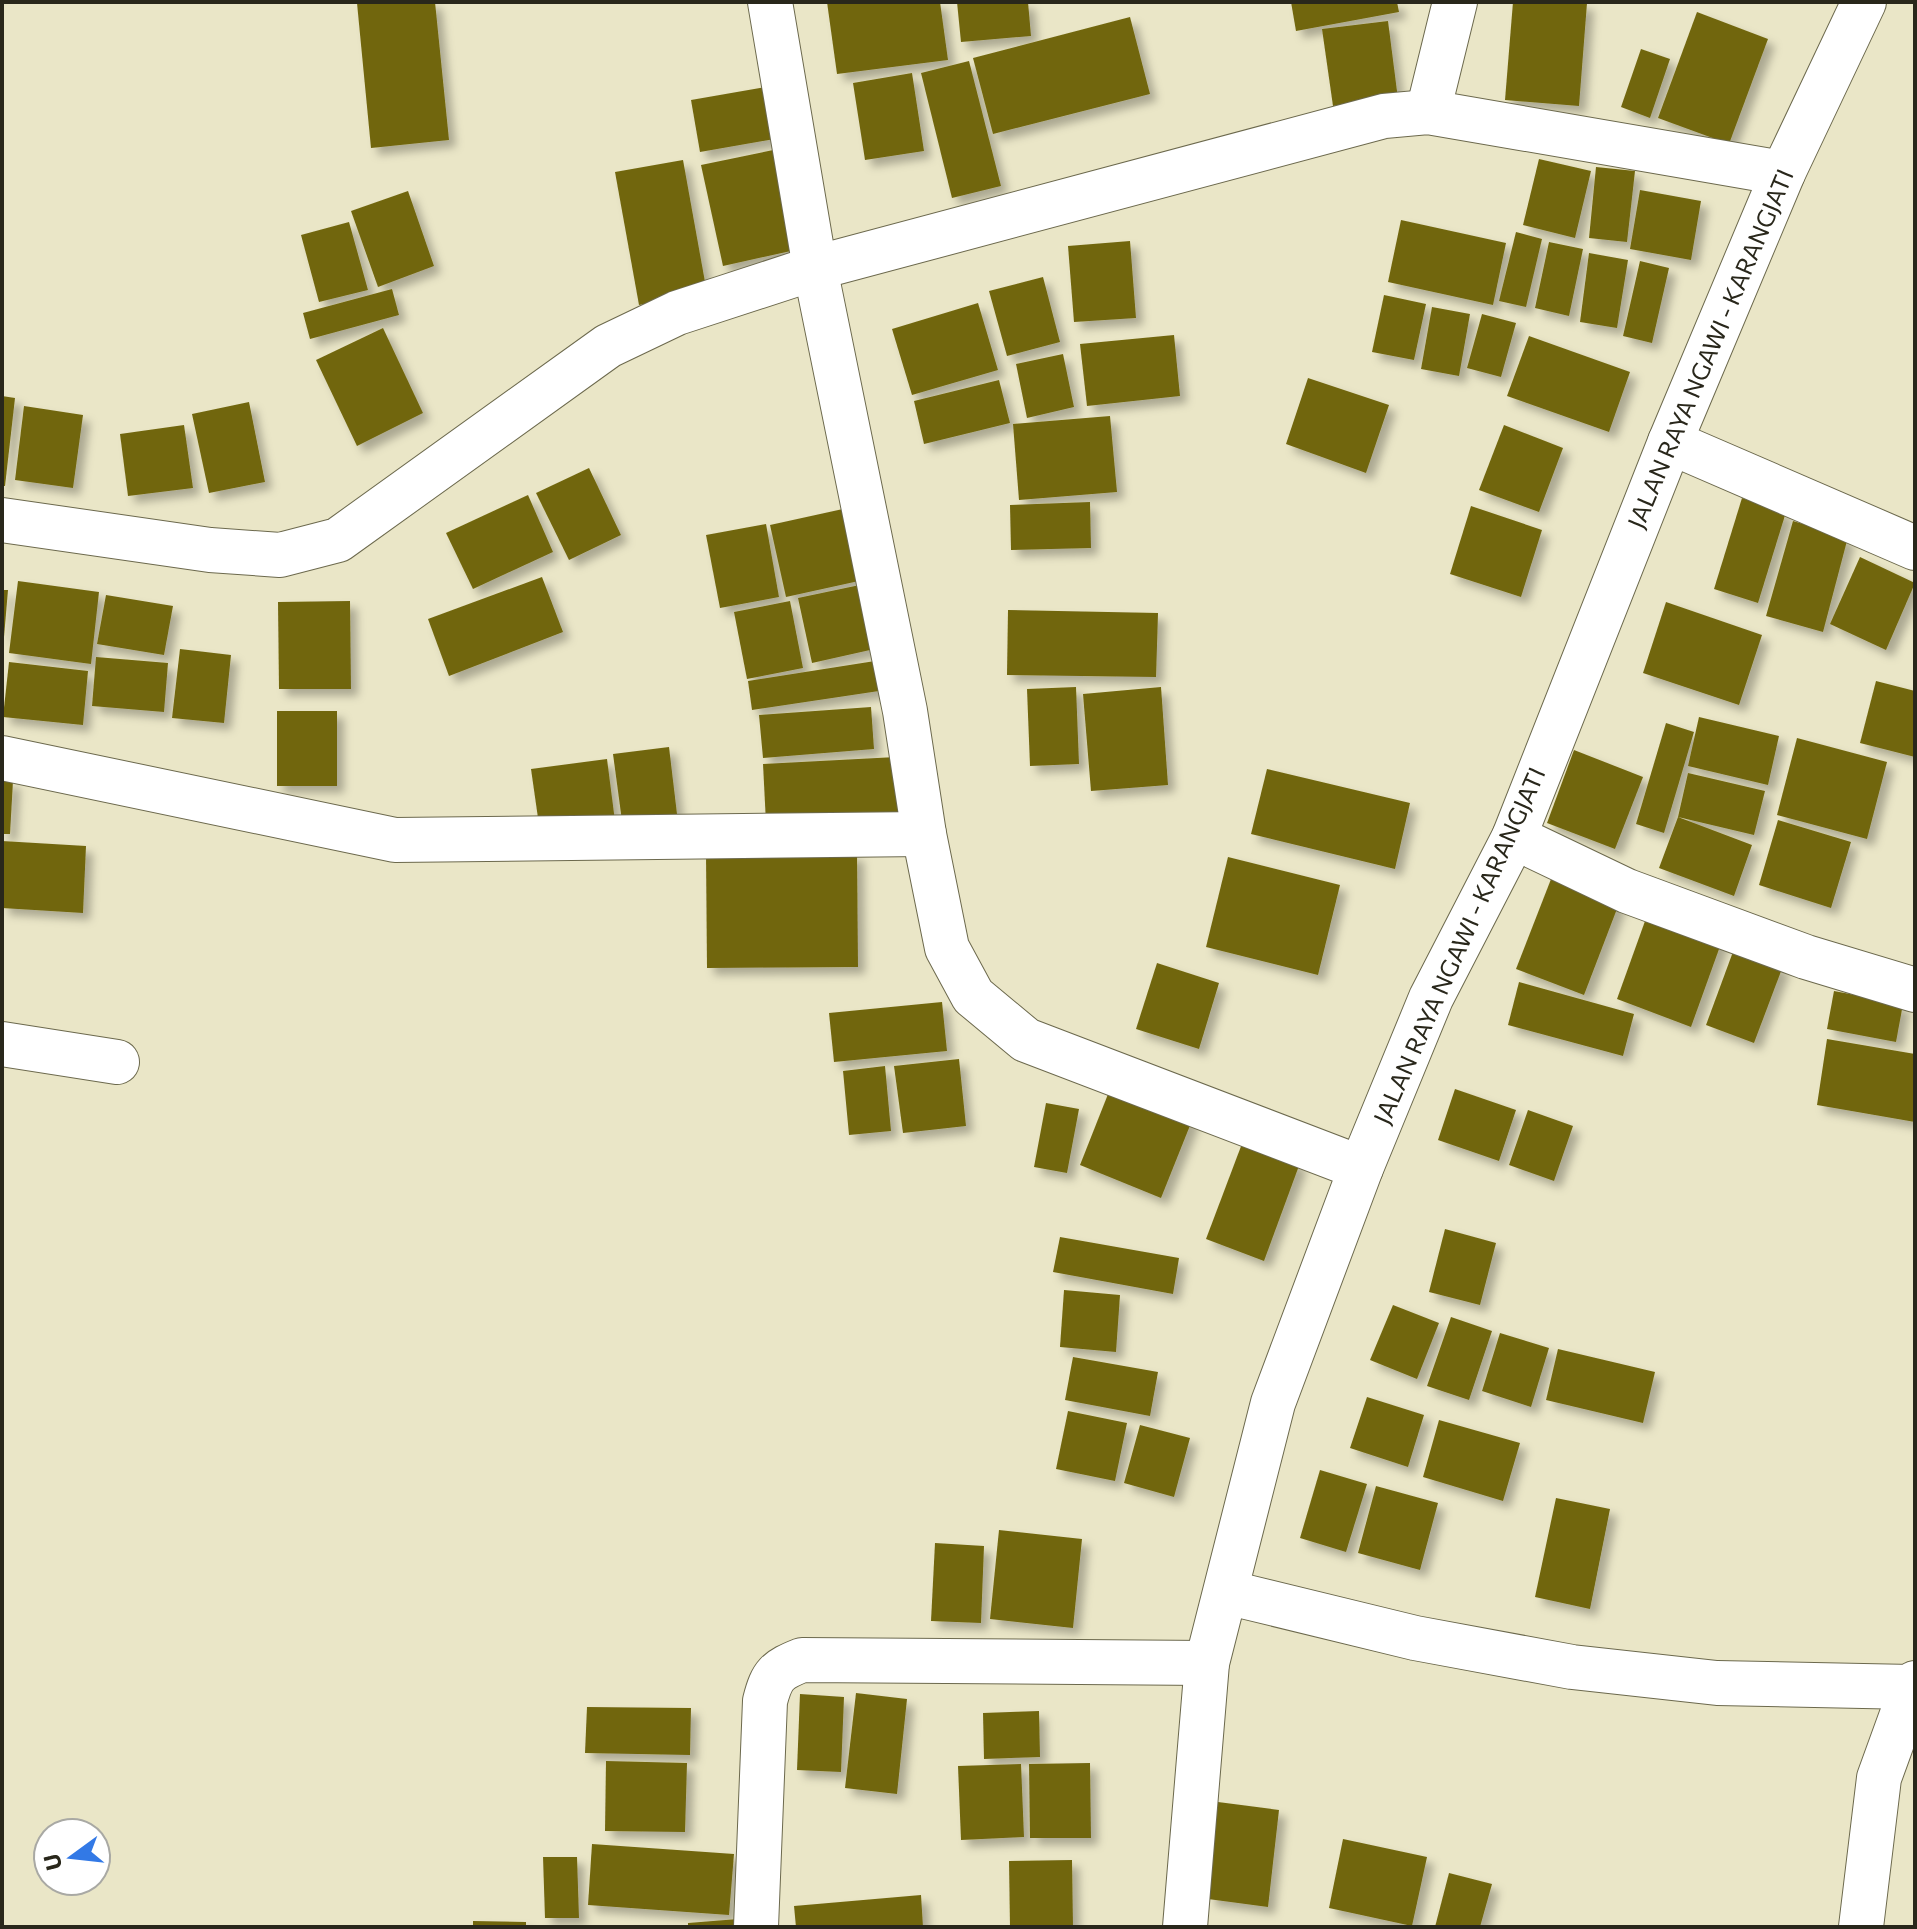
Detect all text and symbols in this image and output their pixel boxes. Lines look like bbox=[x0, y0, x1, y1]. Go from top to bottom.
street label: JALAN RAYA NGAWI - KARANGJATI bbox=[1621, 164, 1799, 532]
street label: JALAN RAYA NGAWI - KARANGJATI bbox=[1367, 763, 1551, 1128]
north arrow bbox=[32, 1817, 112, 1897]
text: U bbox=[37, 1851, 67, 1874]

